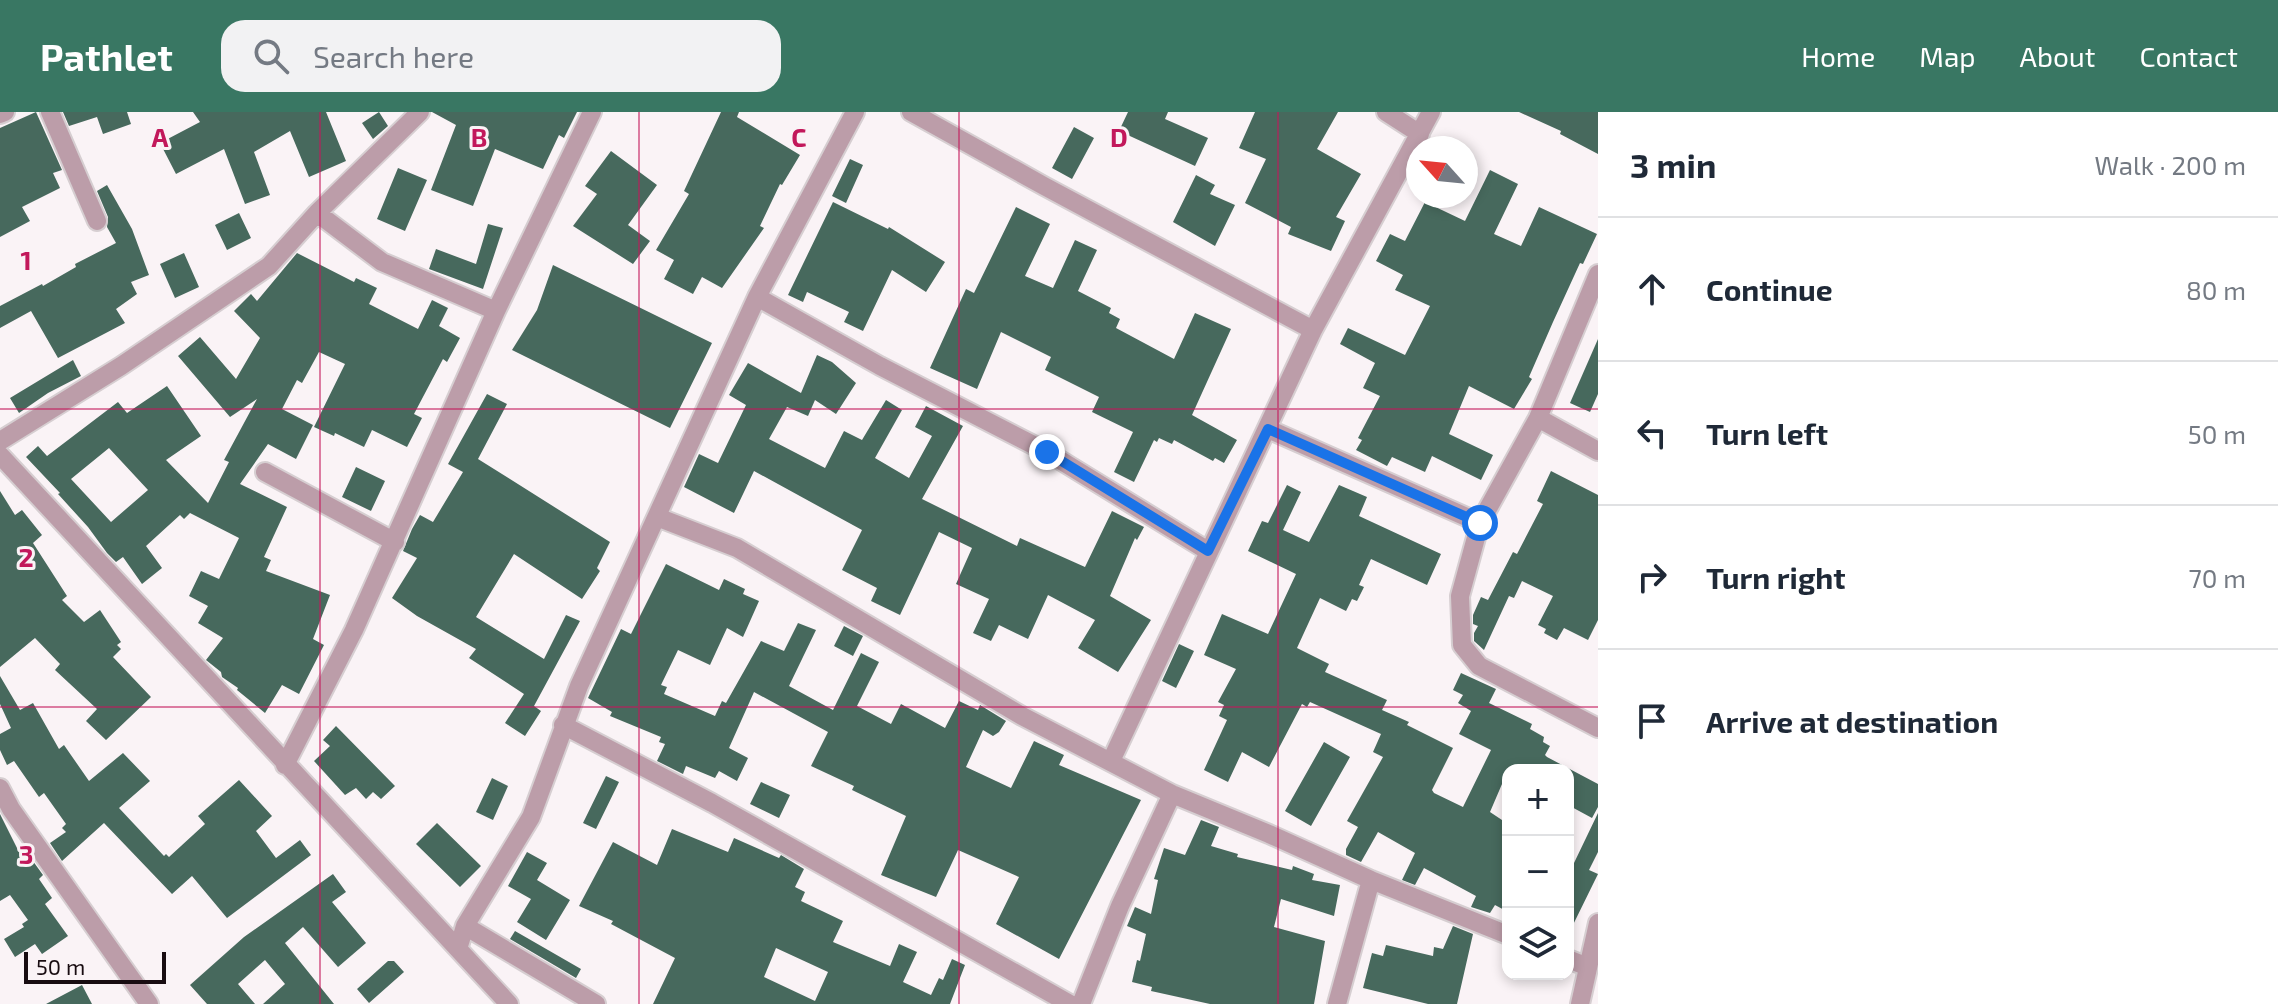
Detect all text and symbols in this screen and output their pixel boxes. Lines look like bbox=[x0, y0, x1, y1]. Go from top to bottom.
search box bbox=[221, 20, 781, 92]
text: Pathlet bbox=[40, 33, 173, 79]
icon: search bbox=[249, 34, 293, 78]
text: Search here bbox=[313, 38, 474, 74]
text: Home bbox=[1801, 39, 1875, 73]
text: Map bbox=[1919, 39, 1976, 73]
text: About bbox=[2020, 39, 2095, 73]
text: Contact bbox=[2139, 39, 2238, 73]
text: A bbox=[152, 121, 169, 152]
text: B bbox=[471, 121, 487, 152]
text: C bbox=[791, 121, 807, 152]
text: D bbox=[1110, 121, 1128, 152]
north arrow bbox=[1406, 136, 1478, 208]
text: 3 min bbox=[1630, 144, 1716, 185]
text: Walk · 200 m bbox=[2094, 149, 2246, 180]
text: 1 bbox=[20, 244, 32, 275]
icon: ahead bbox=[1630, 267, 1674, 311]
text: Continue bbox=[1706, 271, 1833, 307]
text: 80 m bbox=[2186, 274, 2246, 305]
icon: left bbox=[1630, 411, 1674, 455]
text: Turn left bbox=[1706, 415, 1828, 451]
text: 50 m bbox=[2188, 418, 2246, 449]
route end bbox=[1029, 434, 1065, 470]
route start bbox=[1462, 505, 1498, 541]
text: 2 bbox=[18, 541, 34, 572]
icon: right bbox=[1630, 555, 1674, 599]
text: Turn right bbox=[1706, 559, 1846, 595]
text: 70 m bbox=[2188, 562, 2246, 593]
icon: arrive bbox=[1630, 699, 1674, 743]
text: Arrive at destination bbox=[1706, 703, 1998, 739]
map controls bbox=[1502, 764, 1574, 980]
button: + bbox=[1502, 764, 1574, 836]
button: − bbox=[1502, 836, 1574, 908]
text: 3 bbox=[19, 838, 33, 869]
button: layers bbox=[1502, 908, 1574, 980]
scale bar bbox=[24, 948, 166, 984]
text: 50 m bbox=[36, 953, 85, 979]

